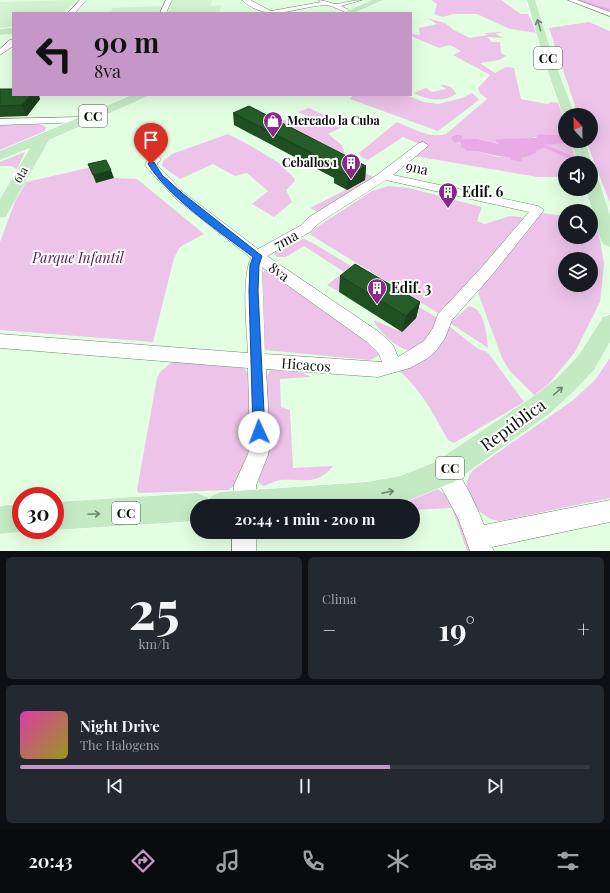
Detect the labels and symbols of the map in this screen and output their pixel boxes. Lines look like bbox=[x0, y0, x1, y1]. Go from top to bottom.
one-way arrow bbox=[535, 19, 542, 32]
road number: CC bbox=[534, 47, 562, 69]
road number: CC bbox=[79, 105, 107, 127]
north arrow bbox=[558, 108, 598, 148]
shop icon: Mercado la Cuba bbox=[262, 110, 284, 138]
place label: Mercado la Cuba bbox=[287, 112, 381, 128]
pin bbox=[134, 123, 168, 164]
building icon: Ceballos 1 bbox=[340, 152, 362, 180]
place label: Ceballos 1 bbox=[282, 154, 337, 170]
street label: 9na bbox=[404, 156, 430, 179]
street label: 6ta bbox=[9, 163, 31, 186]
building icon: Edif. 6 bbox=[437, 181, 459, 209]
place label: Edif. 6 bbox=[462, 182, 504, 201]
street label: 7ma bbox=[270, 225, 301, 254]
park label: Parque Infantil bbox=[31, 248, 125, 267]
street label: 8va bbox=[265, 258, 293, 285]
building icon: Edif. 3 bbox=[366, 277, 388, 305]
place label: Edif. 3 bbox=[391, 278, 431, 297]
street label: Hicacos bbox=[281, 353, 331, 376]
one-way arrow bbox=[553, 386, 563, 395]
street label: República bbox=[475, 393, 550, 455]
position arrow bbox=[238, 411, 280, 453]
road number: CC bbox=[436, 457, 464, 479]
speed limit sign: 30 bbox=[12, 487, 64, 539]
one-way arrow bbox=[381, 488, 394, 496]
road number: CC bbox=[112, 502, 140, 524]
one-way arrow bbox=[87, 511, 100, 518]

